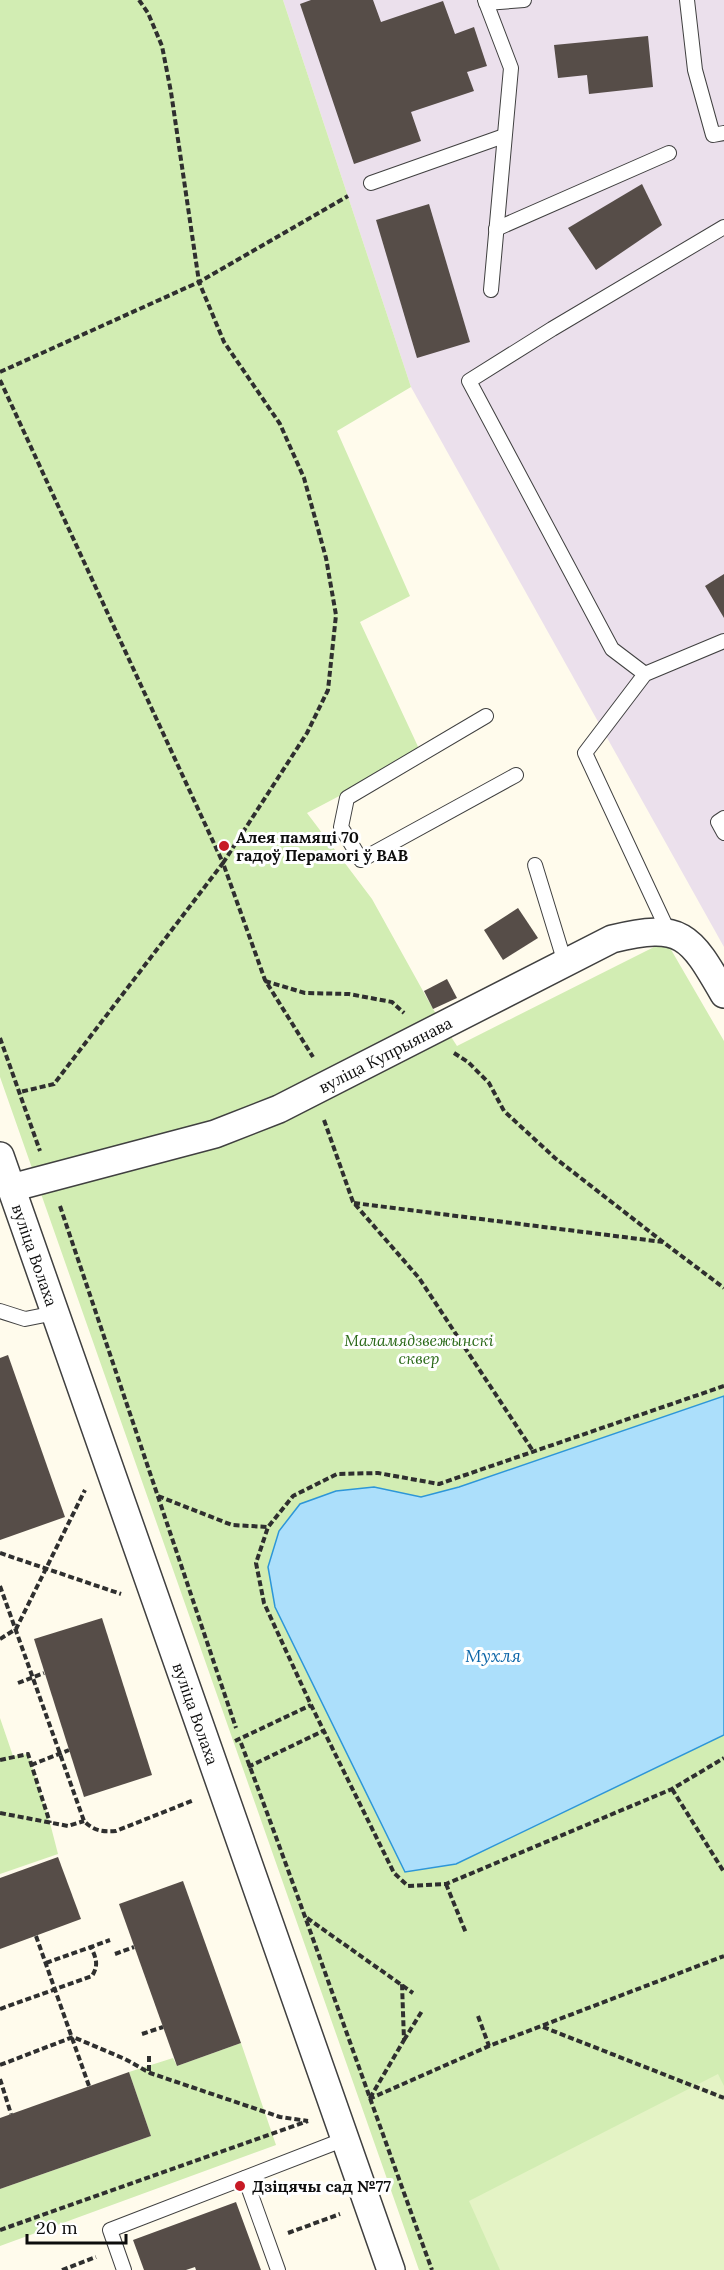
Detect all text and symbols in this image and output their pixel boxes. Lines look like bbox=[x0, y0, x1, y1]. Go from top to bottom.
place label: Алея памяці 70 гадоў Перамогі ў ВАВ bbox=[236, 827, 408, 865]
marker: Алея памяці 70 гадоў Перамогі ў ВАВ bbox=[217, 839, 231, 853]
street label: вуліца Купрыянава bbox=[315, 1012, 455, 1097]
street label: вуліца Волаха bbox=[8, 1201, 62, 1309]
park label: Маламядзвежынскі сквер bbox=[344, 1330, 494, 1368]
water label: Мухля bbox=[465, 1644, 521, 1667]
street label: вуліца Волаха bbox=[169, 1660, 223, 1767]
place label: Дзіцячы сад №77 bbox=[252, 2176, 392, 2196]
marker: Дзіцячы сад №77 bbox=[233, 2179, 247, 2193]
scale bar bbox=[27, 2207, 126, 2245]
text: 20 m bbox=[36, 2216, 78, 2239]

